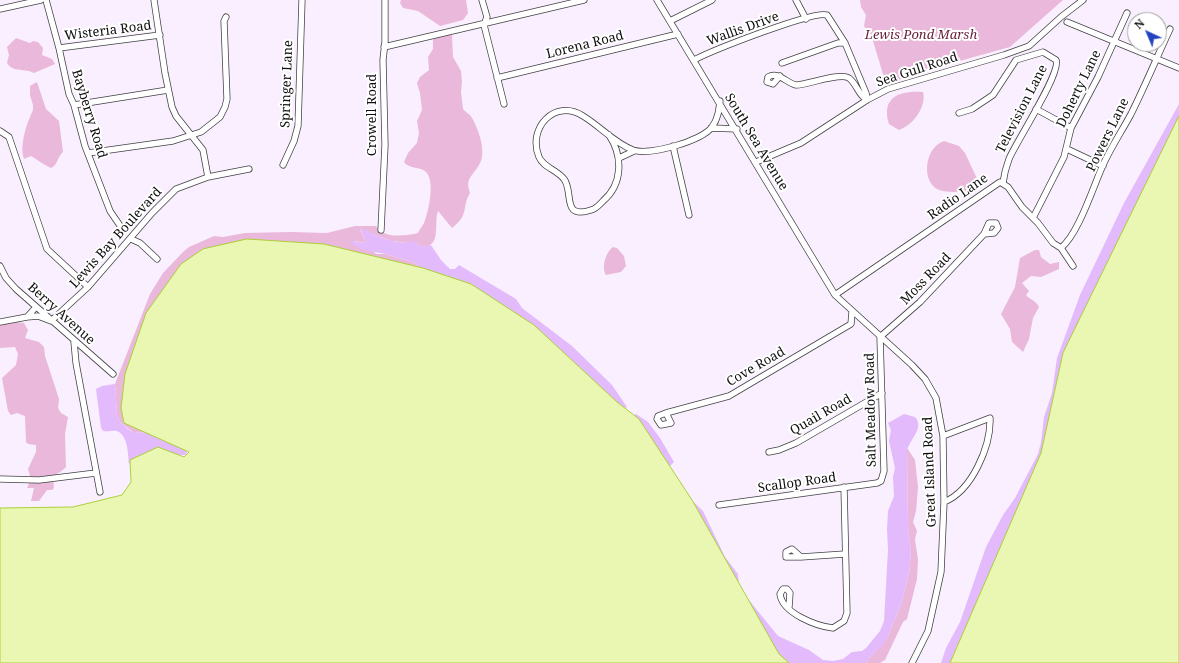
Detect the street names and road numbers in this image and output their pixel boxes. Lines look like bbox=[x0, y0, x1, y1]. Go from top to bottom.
street label: Wallis Drive bbox=[705, 9, 781, 49]
street label: Wisteria Road bbox=[64, 18, 152, 44]
street label: Lorena Road bbox=[545, 28, 625, 62]
street label: Springer Lane bbox=[278, 40, 296, 128]
street label: Doherty Lane bbox=[1054, 48, 1104, 130]
street label: Sea Gull Road bbox=[874, 49, 960, 91]
street label: Television Lane bbox=[993, 62, 1051, 156]
street label: Bayberry Road bbox=[68, 68, 110, 160]
street label: Crowell Road bbox=[364, 74, 380, 156]
street label: South Sea Avenue bbox=[721, 91, 791, 193]
street label: Powers Lane bbox=[1084, 96, 1132, 174]
street label: Radio Lane bbox=[925, 171, 991, 223]
street label: Lewis Bay Boulevard bbox=[67, 184, 165, 292]
street label: Moss Road bbox=[897, 250, 955, 308]
street label: Berry Avenue bbox=[24, 280, 98, 348]
street label: Cove Road bbox=[724, 344, 788, 390]
street label: Salt Meadow Road bbox=[862, 353, 880, 467]
street label: Quail Road bbox=[788, 391, 854, 439]
street label: Great Island Road bbox=[920, 416, 940, 528]
street label: Scallop Road bbox=[757, 470, 837, 496]

